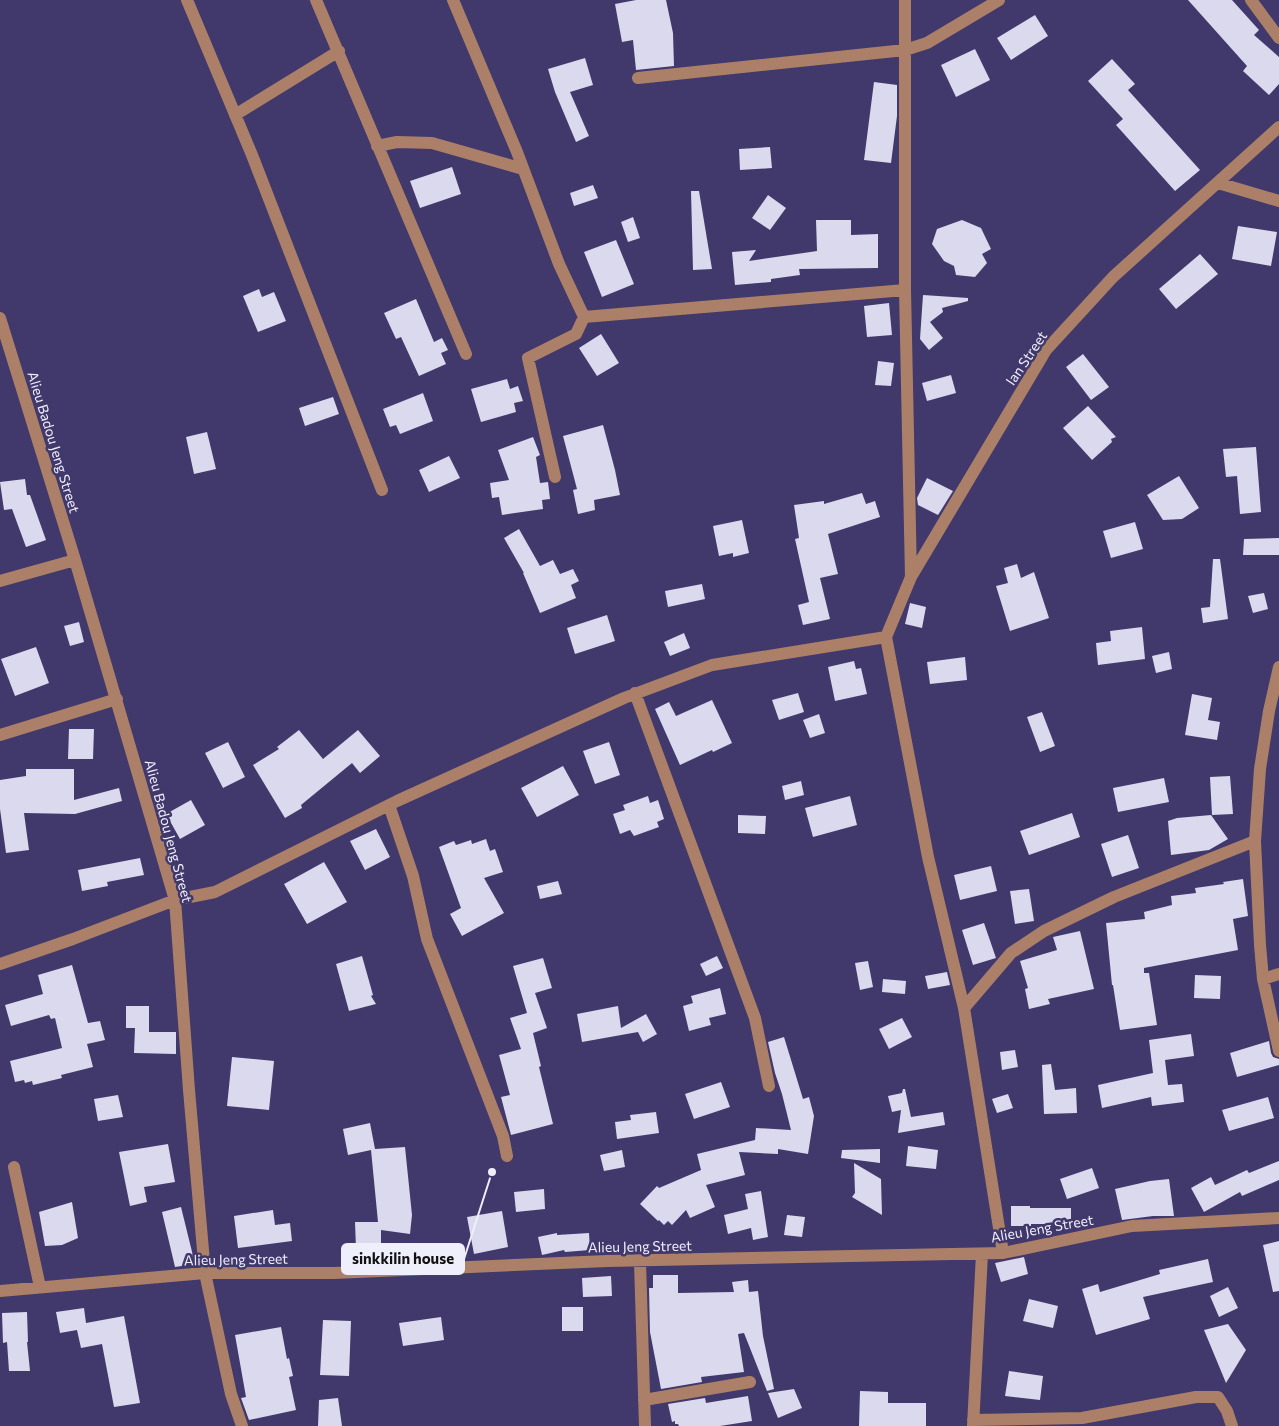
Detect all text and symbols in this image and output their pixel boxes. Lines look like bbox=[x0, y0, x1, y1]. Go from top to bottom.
street label: Ian Street bbox=[1002, 328, 1050, 388]
street label: Alieu Badou Jeng Street bbox=[24, 369, 84, 515]
street label: Alieu Badou Jeng Street bbox=[142, 758, 196, 905]
street label: Alieu Jeng Street bbox=[989, 1211, 1095, 1245]
street label: Alieu Jeng Street bbox=[588, 1237, 692, 1255]
callout: sinkkilin house bbox=[342, 1244, 464, 1274]
text: sinkkilin house bbox=[352, 1249, 454, 1267]
street label: Alieu Jeng Street bbox=[184, 1250, 288, 1268]

